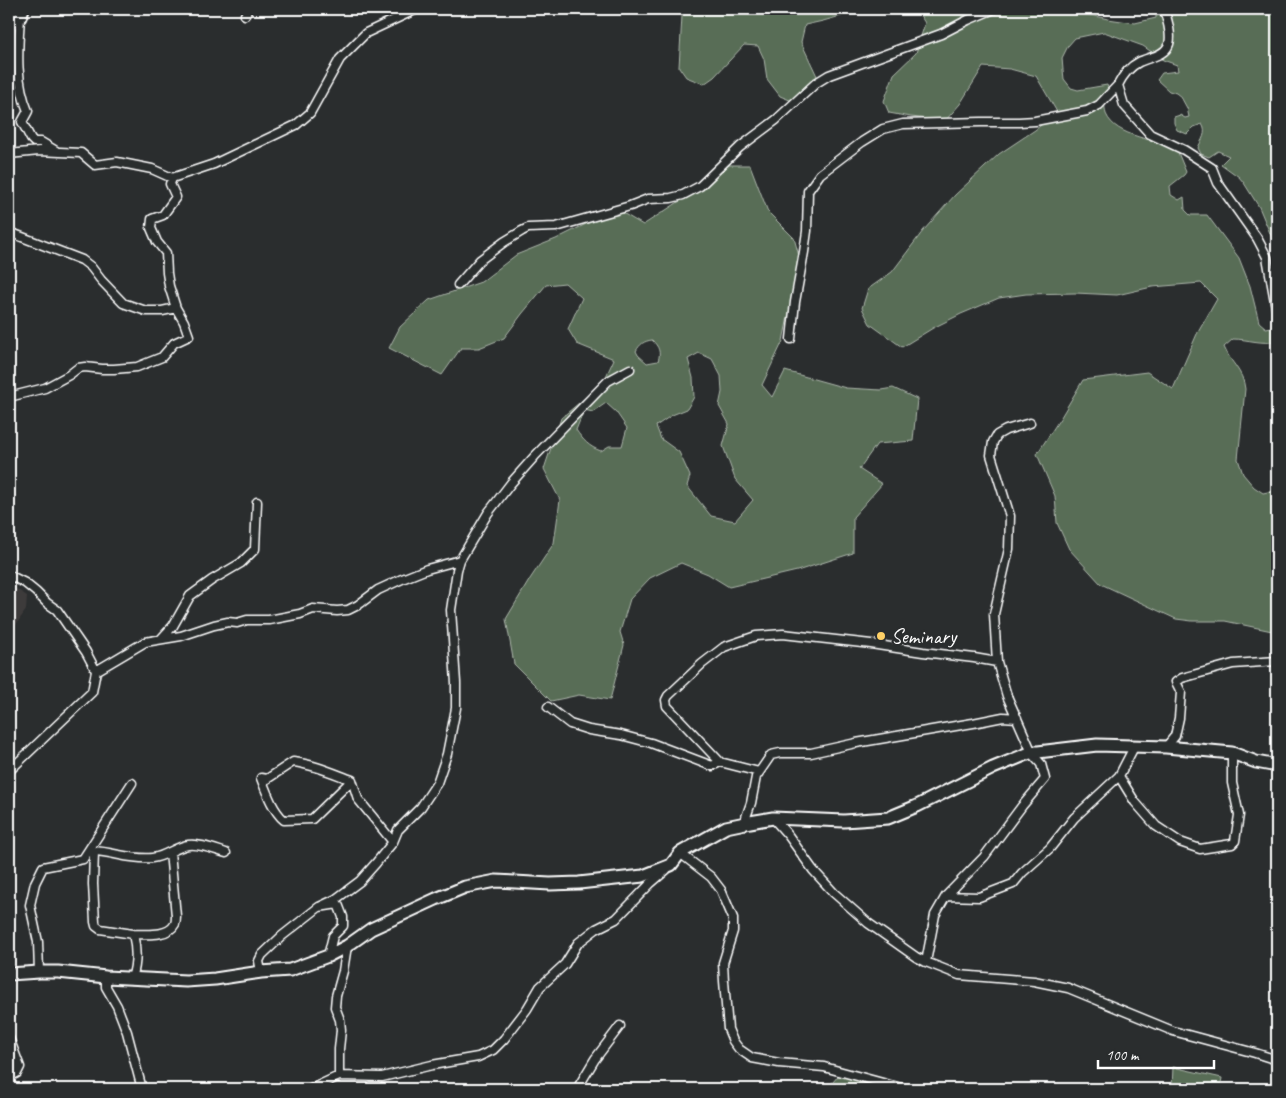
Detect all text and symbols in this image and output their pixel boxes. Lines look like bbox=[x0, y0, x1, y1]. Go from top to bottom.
place label: Seminary bbox=[891, 623, 958, 649]
marker: Seminary bbox=[875, 630, 887, 642]
scale bar bbox=[1098, 1038, 1215, 1070]
text: 100 m bbox=[1106, 1046, 1140, 1065]

